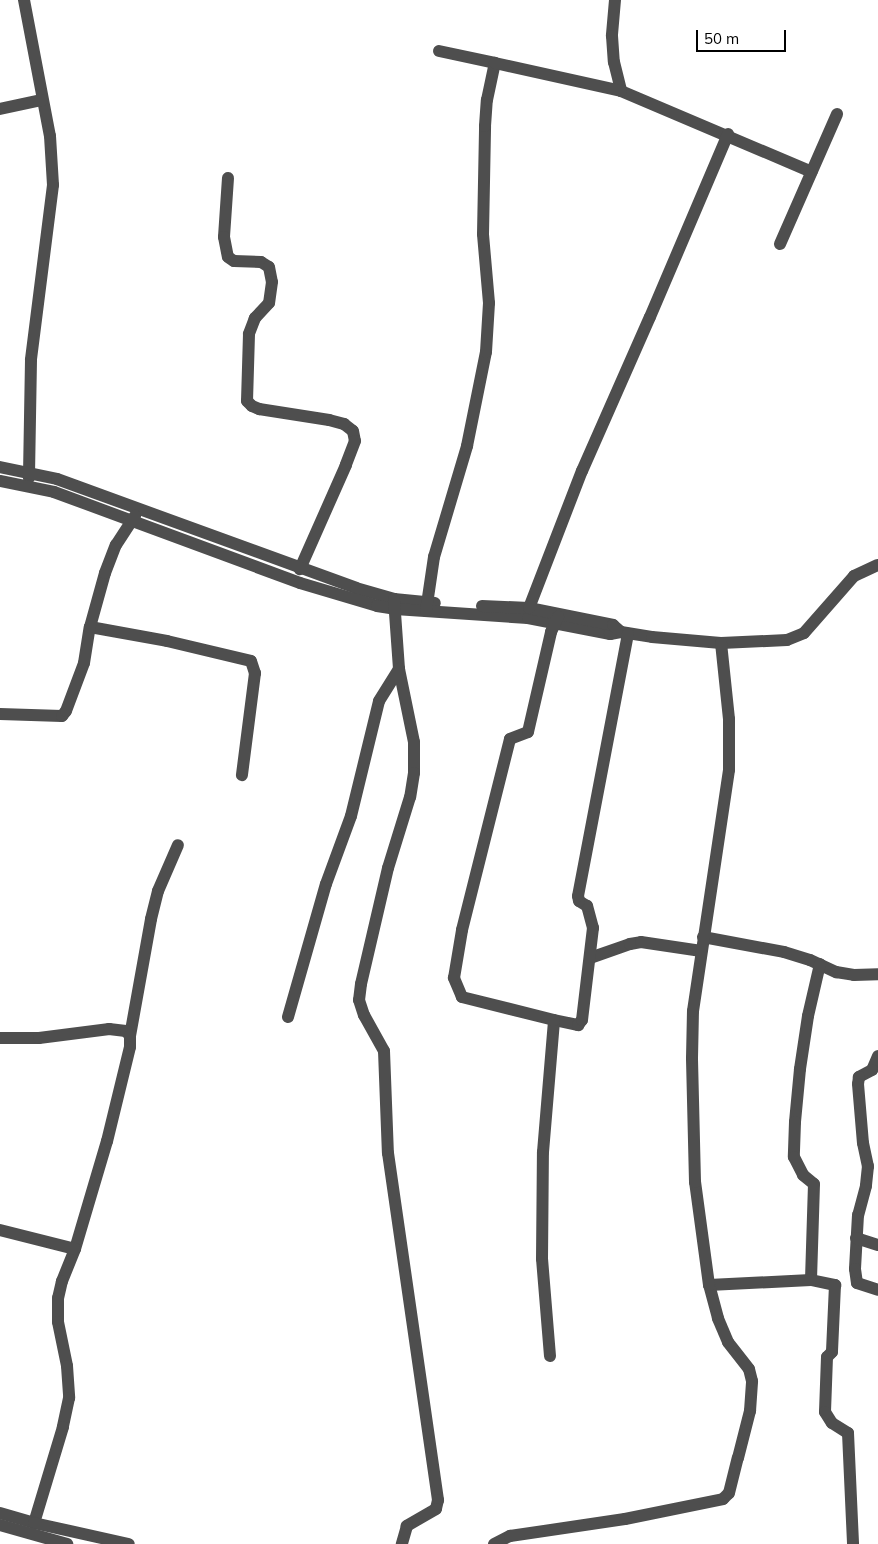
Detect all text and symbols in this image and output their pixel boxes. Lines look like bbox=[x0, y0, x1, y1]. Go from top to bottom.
scale bar bbox=[698, 20, 788, 52]
text: 50 m bbox=[704, 29, 739, 48]

